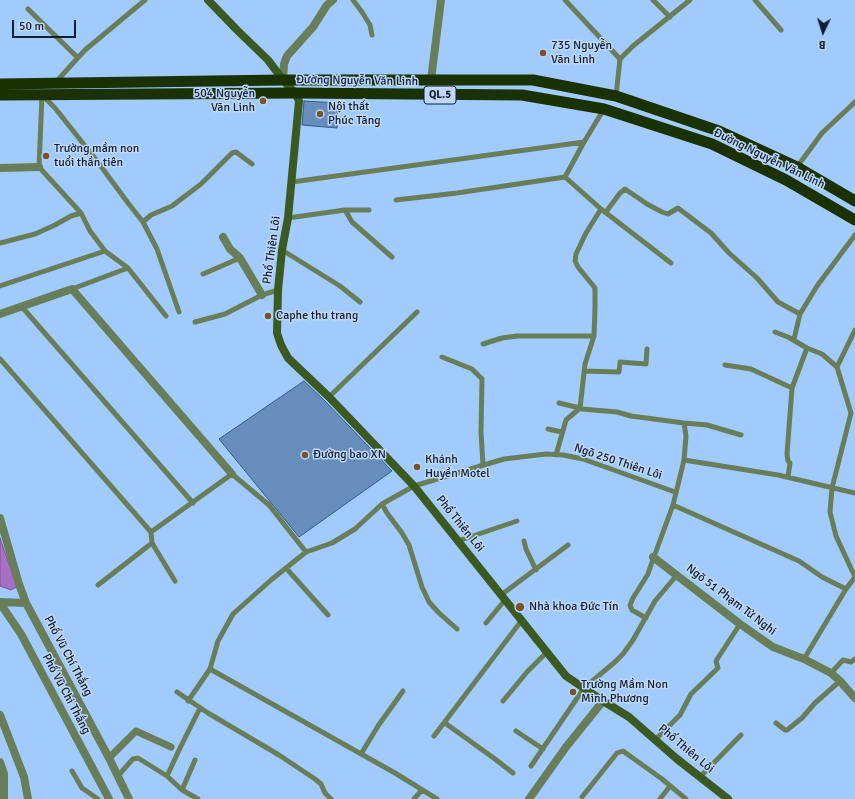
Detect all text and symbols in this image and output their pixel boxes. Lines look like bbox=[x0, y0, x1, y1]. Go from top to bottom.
scale bar bbox=[14, 12, 78, 38]
north arrow bbox=[803, 12, 843, 52]
text: 50 m bbox=[19, 19, 44, 34]
text: B bbox=[818, 38, 826, 51]
place label: 735 Nguyễn Văn Linh bbox=[551, 39, 612, 67]
marker: 735 Nguyễn Văn Linh bbox=[538, 48, 548, 58]
street label: Đường Nguyễn Văn Linh bbox=[296, 73, 418, 89]
road number: QL.5 bbox=[424, 86, 456, 104]
place label: 504 Nguyễn Văn Linh bbox=[194, 87, 255, 115]
marker: 504 Nguyễn Văn Linh bbox=[258, 96, 268, 106]
place label: Nội thất Phúc Tăng bbox=[328, 100, 381, 128]
marker: Nội thất Phúc Tăng bbox=[315, 109, 325, 119]
street label: Đường Nguyễn Văn Linh bbox=[711, 126, 827, 192]
place label: Trường mầm non tuổi thần tiên bbox=[54, 142, 139, 170]
marker: Trường mầm non tuổi thần tiên bbox=[41, 151, 51, 161]
street label: Phố Thiên Lôi bbox=[260, 215, 284, 285]
place label: Caphe thu trang bbox=[276, 309, 358, 323]
marker: Caphe thu trang bbox=[263, 311, 273, 321]
street label: Ngõ 250 Thiên Lôi bbox=[572, 441, 664, 483]
place label: Đường bao XN bbox=[313, 448, 386, 462]
marker: Đường bao XN bbox=[300, 450, 310, 460]
place label: Khánh Huyền Motel bbox=[425, 453, 490, 481]
marker: Khánh Huyền Motel bbox=[412, 462, 422, 472]
street label: Phố Thiên Lôi bbox=[433, 493, 487, 555]
street label: Ngõ 51 Phạm Tử Nghi bbox=[683, 561, 779, 639]
place label: Nhà khoa Đức Tín bbox=[529, 600, 618, 614]
marker: Nhà khoa Đức Tín bbox=[514, 601, 526, 613]
street label: Phố Vũ Chí Thắng bbox=[41, 613, 95, 699]
street label: Phố Vũ Chi Thắng bbox=[39, 651, 93, 737]
place label: Trường Mầm Non Minh Phương bbox=[581, 678, 668, 706]
marker: Trường Mầm Non Minh Phương bbox=[568, 687, 578, 697]
street label: Phố Thiên Lôi bbox=[655, 721, 717, 777]

